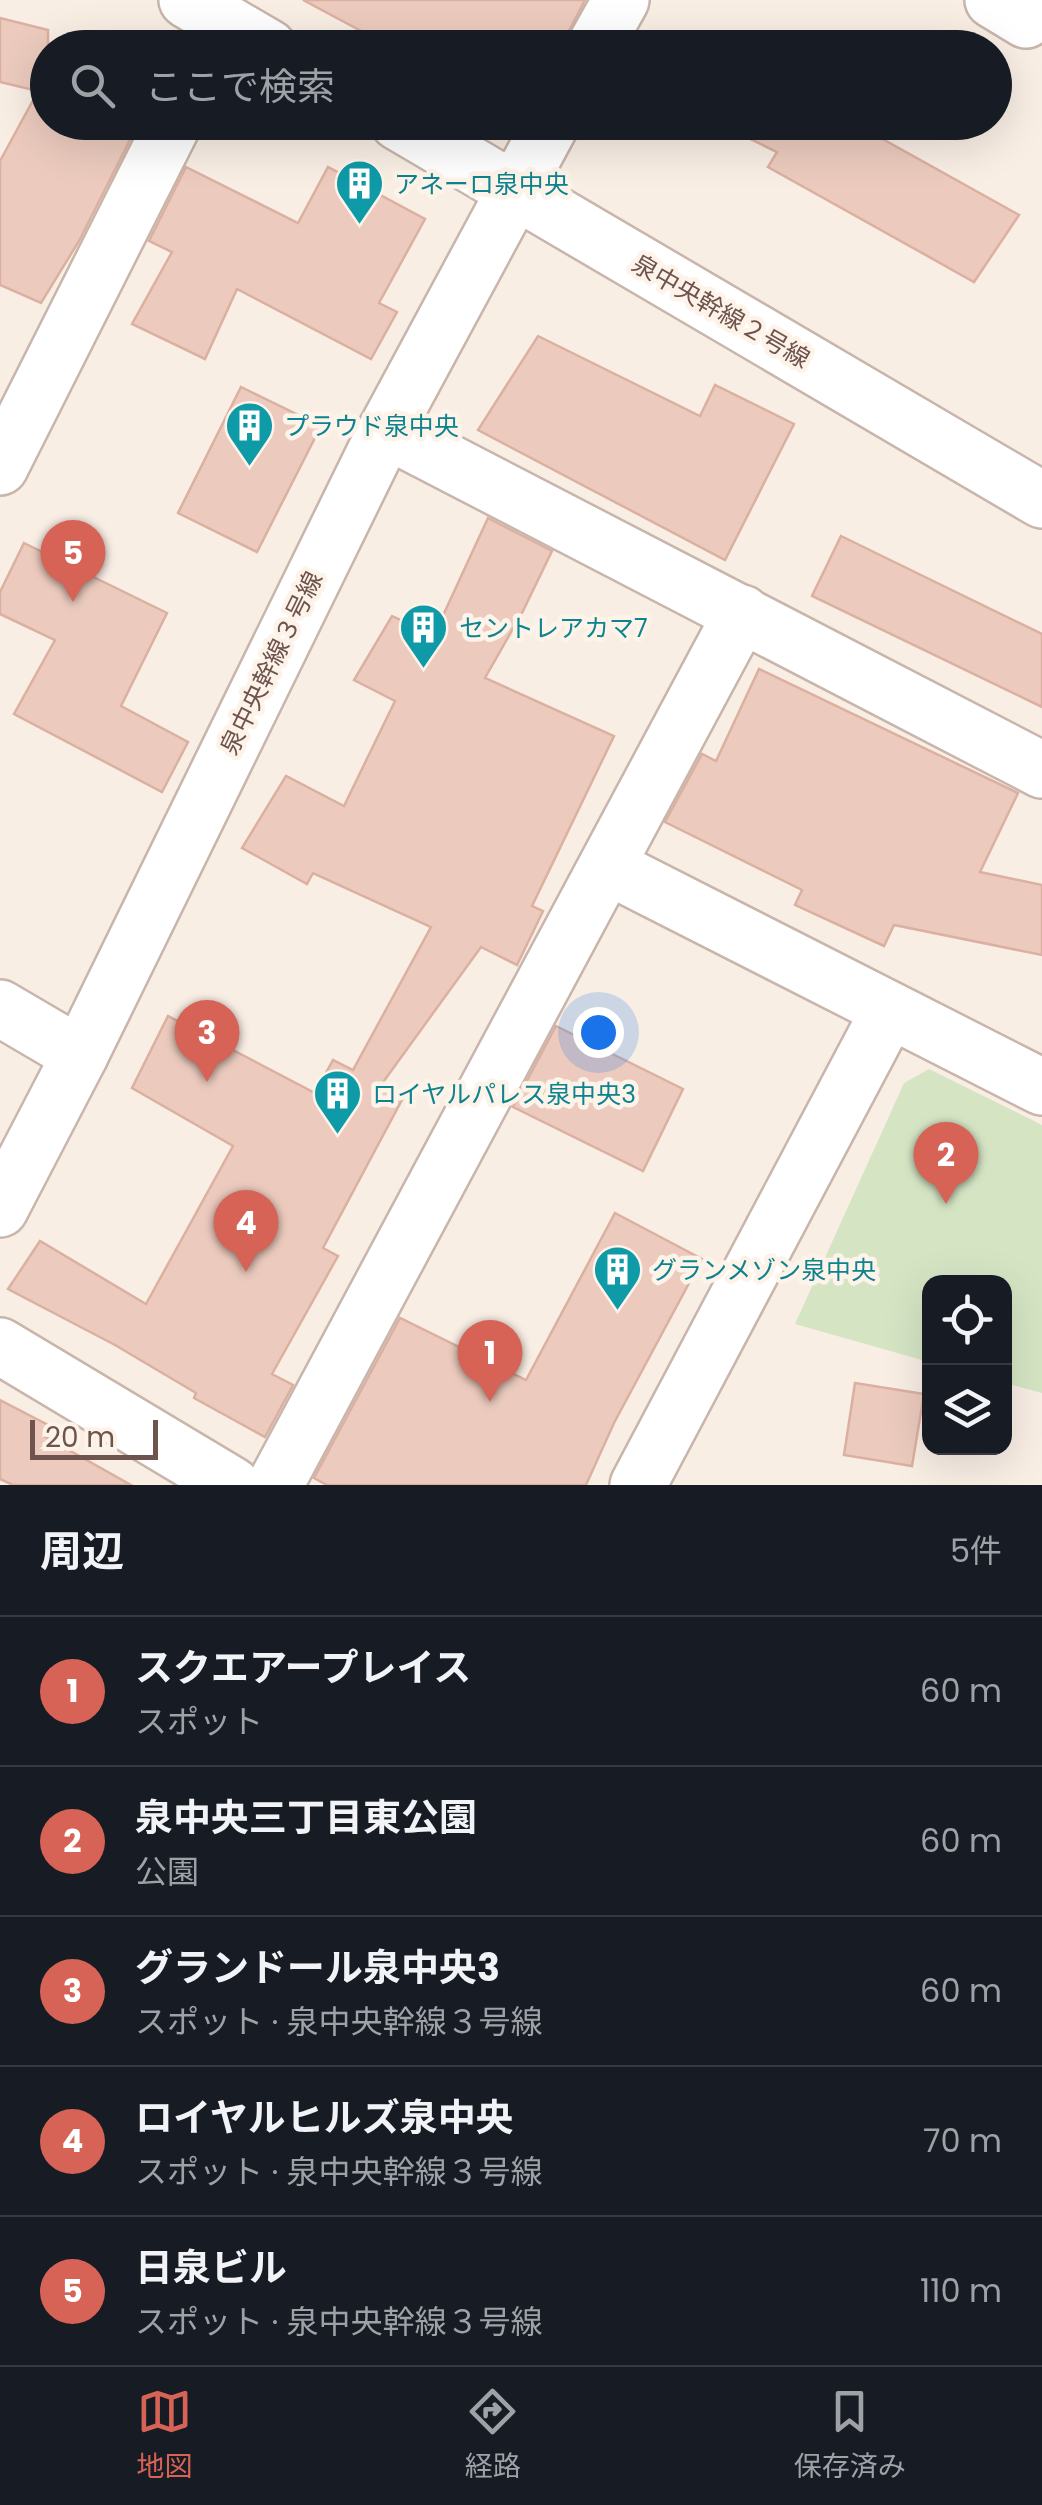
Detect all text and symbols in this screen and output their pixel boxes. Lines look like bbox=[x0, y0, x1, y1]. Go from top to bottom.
search box bbox=[30, 30, 1012, 140]
icon: search bbox=[65, 58, 120, 113]
text: ここで検索 bbox=[145, 60, 335, 113]
building icon: アネーロ泉中央 bbox=[333, 158, 385, 226]
place label: アネーロ泉中央 bbox=[394, 167, 569, 202]
street label: 泉中央幹線２号線 bbox=[625, 246, 816, 377]
building icon: プラウド泉中央 bbox=[223, 400, 275, 468]
place label: プラウド泉中央 bbox=[284, 409, 459, 444]
pin: 5 bbox=[40, 520, 106, 602]
street label: 泉中央幹線３号線 bbox=[212, 566, 331, 761]
building icon: セントレアカマ7 bbox=[398, 602, 450, 670]
place label: セントレアカマ7 bbox=[459, 611, 648, 646]
pin: 3 bbox=[174, 1000, 240, 1082]
your location bbox=[573, 1007, 624, 1058]
building icon: ロイヤルパレス泉中央3 bbox=[311, 1068, 363, 1136]
place label: ロイヤルパレス泉中央3 bbox=[372, 1077, 636, 1112]
pin: 2 bbox=[914, 1122, 978, 1204]
pin: 4 bbox=[214, 1190, 278, 1272]
building icon: グランメゾン泉中央 bbox=[591, 1244, 643, 1312]
place label: グランメゾン泉中央 bbox=[652, 1253, 876, 1288]
map controls bbox=[922, 1275, 1012, 1455]
button: locate bbox=[922, 1275, 1012, 1365]
pin: 1 bbox=[458, 1320, 522, 1402]
button: layers bbox=[922, 1365, 1012, 1455]
scale bar bbox=[30, 1415, 158, 1460]
text: 20 m bbox=[45, 1418, 115, 1457]
text: 周辺 bbox=[40, 1522, 124, 1581]
text: 5件 bbox=[950, 1528, 1002, 1573]
text: スクエアープレイス bbox=[135, 1641, 471, 1694]
text: 1 bbox=[66, 1668, 79, 1713]
text: 60 m bbox=[920, 1668, 1002, 1713]
text: スポット bbox=[135, 1699, 263, 1744]
text: 泉中央三丁目東公園 bbox=[135, 1791, 477, 1844]
text: 2 bbox=[63, 1818, 82, 1863]
text: 60 m bbox=[920, 1818, 1002, 1863]
text: 公園 bbox=[135, 1849, 199, 1894]
text: グランドール泉中央3 bbox=[135, 1941, 500, 1994]
text: 3 bbox=[63, 1968, 82, 2013]
text: 60 m bbox=[920, 1968, 1002, 2013]
text: スポット · 泉中央幹線３号線 bbox=[135, 1999, 543, 2044]
text: ロイヤルヒルズ泉中央 bbox=[135, 2091, 514, 2144]
text: 4 bbox=[62, 2118, 83, 2163]
text: 70 m bbox=[923, 2118, 1002, 2163]
text: スポット · 泉中央幹線３号線 bbox=[135, 2149, 543, 2194]
text: 日泉ビル bbox=[135, 2241, 287, 2294]
text: 5 bbox=[62, 2268, 83, 2313]
text: 110 m bbox=[920, 2268, 1002, 2313]
text: スポット · 泉中央幹線３号線 bbox=[135, 2299, 543, 2344]
tab: 地図 bbox=[136, 2384, 192, 2488]
tab: 経路 bbox=[465, 2384, 521, 2488]
tab: 保存済み bbox=[794, 2384, 906, 2488]

